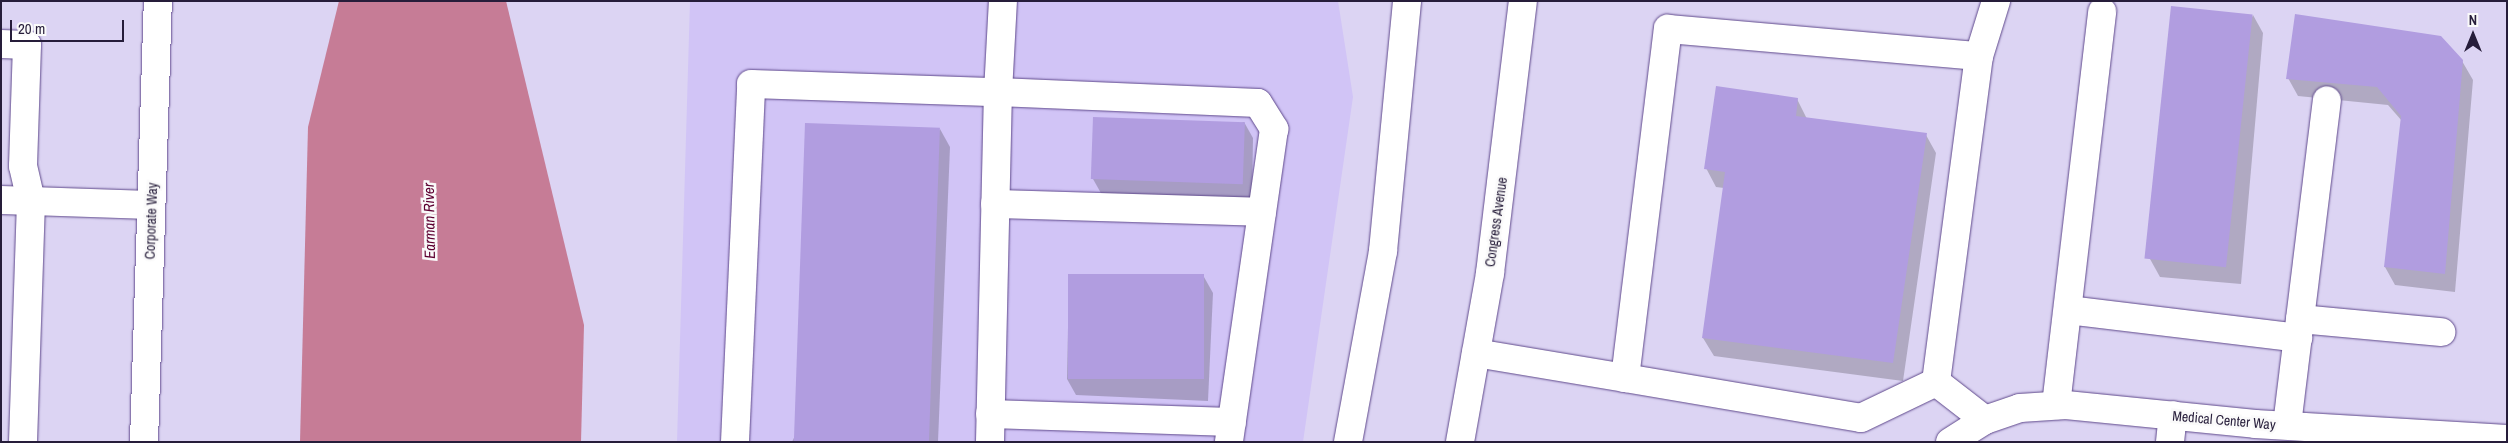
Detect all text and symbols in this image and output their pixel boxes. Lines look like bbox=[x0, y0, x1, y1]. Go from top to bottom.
scale bar bbox=[12, 10, 126, 42]
north arrow bbox=[2448, 10, 2498, 60]
text: N bbox=[2469, 11, 2477, 29]
text: 20 m bbox=[18, 18, 45, 39]
street label: Congress Avenue bbox=[1481, 176, 1511, 268]
street label: Corporate Way bbox=[141, 182, 161, 260]
water label: Earman River bbox=[419, 183, 439, 259]
street label: Medical Center Way bbox=[2172, 407, 2276, 433]

